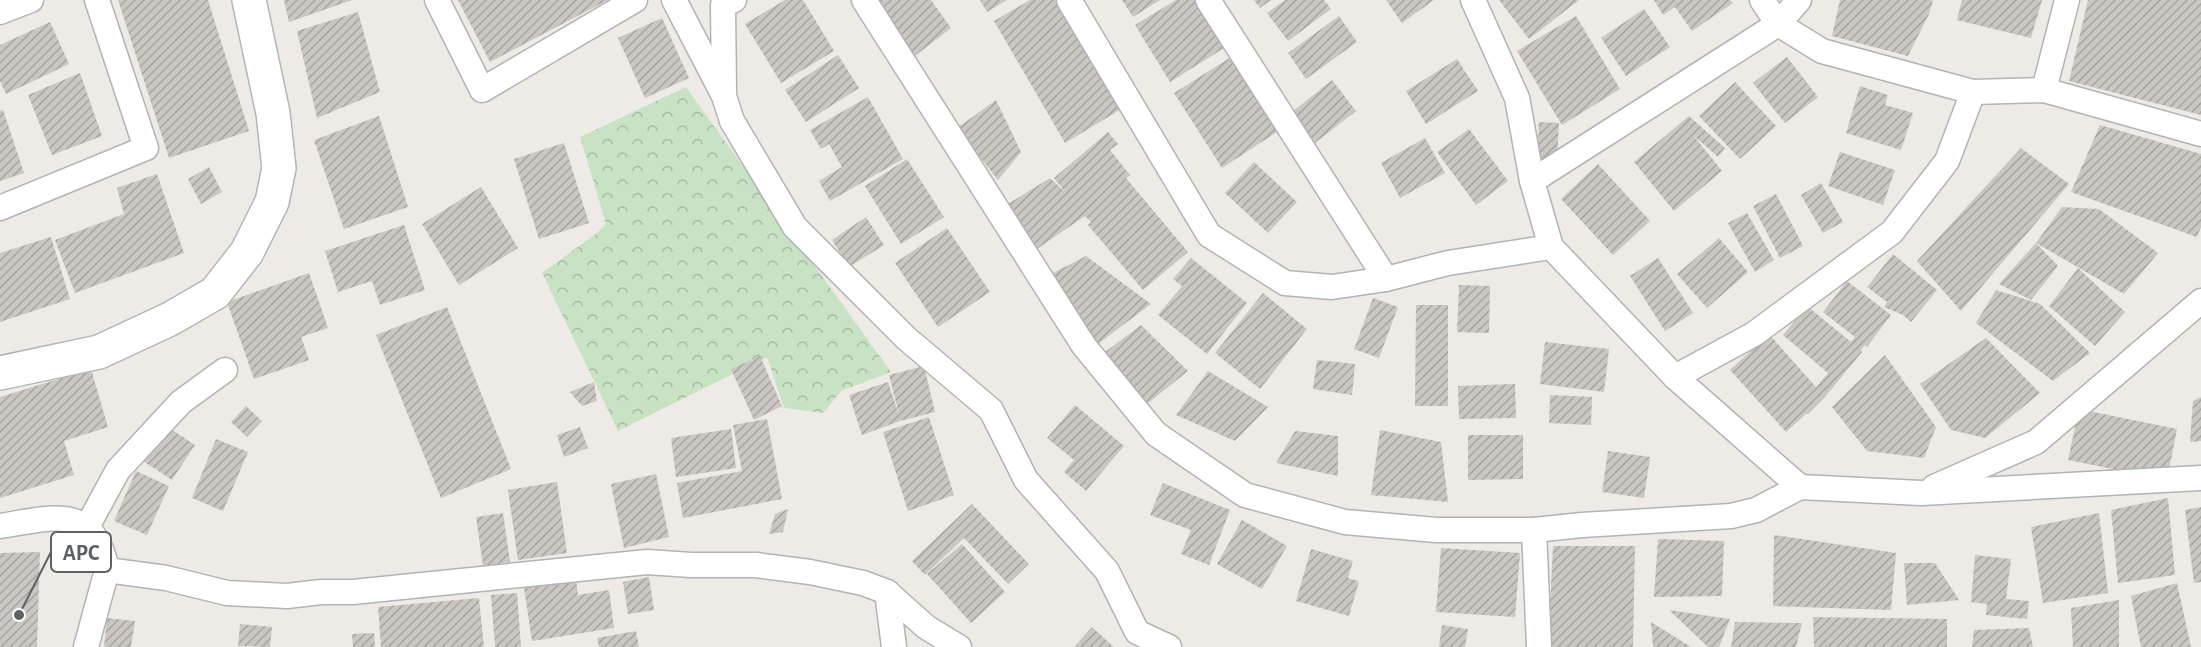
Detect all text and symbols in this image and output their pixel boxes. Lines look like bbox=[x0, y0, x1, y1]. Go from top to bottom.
callout: APC bbox=[51, 532, 111, 572]
text: APC bbox=[63, 542, 100, 564]

